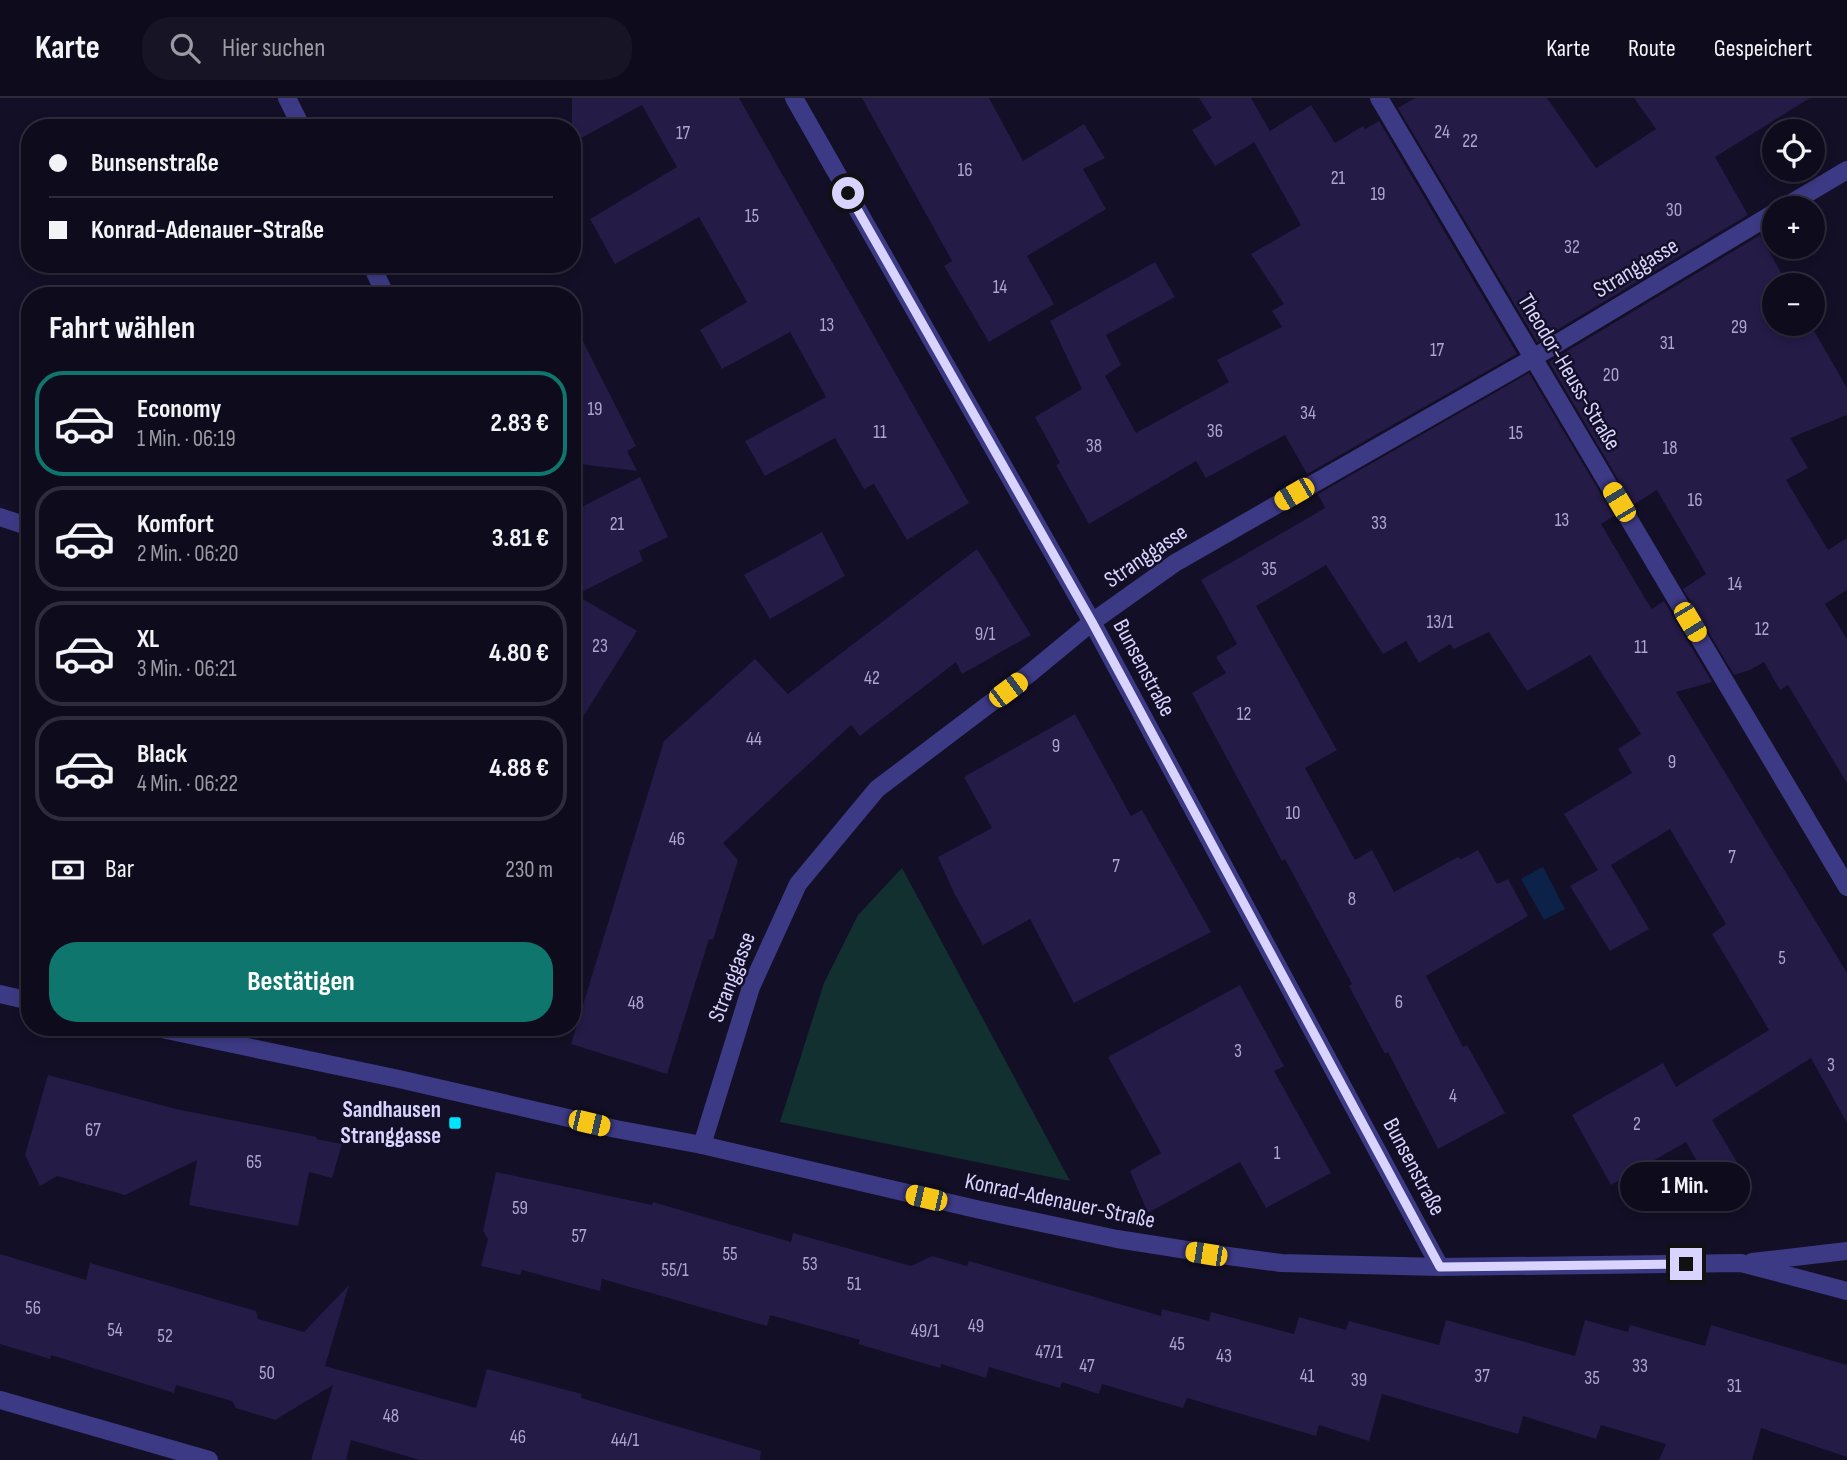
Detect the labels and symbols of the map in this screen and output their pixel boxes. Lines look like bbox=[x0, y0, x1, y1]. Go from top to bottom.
house number: 24 bbox=[1434, 121, 1450, 144]
house number: 17 bbox=[676, 122, 691, 145]
house number: 22 bbox=[1462, 130, 1478, 153]
house number: 16 bbox=[958, 159, 972, 182]
house number: 21 bbox=[1331, 167, 1346, 190]
route start bbox=[832, 177, 864, 209]
house number: 19 bbox=[1370, 183, 1386, 206]
house number: 30 bbox=[1666, 199, 1682, 222]
house number: 15 bbox=[745, 205, 759, 228]
street label: Stranggasse bbox=[1588, 232, 1684, 304]
house number: 32 bbox=[1564, 236, 1580, 259]
house number: 14 bbox=[993, 276, 1007, 299]
street label: Theodor-Heuss-Straße bbox=[1511, 289, 1627, 455]
house number: 13 bbox=[820, 314, 834, 337]
house number: 29 bbox=[1731, 316, 1747, 339]
house number: 31 bbox=[1660, 332, 1675, 355]
house number: 17 bbox=[1430, 339, 1445, 362]
house number: 20 bbox=[1603, 364, 1619, 387]
house number: 19 bbox=[587, 398, 603, 421]
house number: 34 bbox=[1300, 402, 1316, 425]
house number: 36 bbox=[1207, 420, 1223, 443]
house number: 11 bbox=[873, 421, 887, 444]
house number: 15 bbox=[1509, 422, 1523, 445]
house number: 38 bbox=[1086, 435, 1102, 458]
house number: 18 bbox=[1663, 437, 1677, 460]
car bbox=[1271, 474, 1318, 514]
car bbox=[1600, 479, 1639, 525]
house number: 16 bbox=[1688, 489, 1702, 512]
house number: 13 bbox=[1555, 509, 1569, 532]
house number: 33 bbox=[1371, 512, 1387, 535]
house number: 21 bbox=[610, 513, 625, 536]
street label: Stranggasse bbox=[1099, 518, 1193, 594]
house number: 35 bbox=[1261, 558, 1277, 581]
house number: 14 bbox=[1728, 573, 1742, 596]
car bbox=[1671, 599, 1710, 645]
house number: 13/1 bbox=[1427, 611, 1454, 634]
street label: Bunsenstraße bbox=[1107, 614, 1181, 722]
house number: 12 bbox=[1755, 618, 1769, 641]
house number: 9/1 bbox=[975, 623, 996, 646]
house number: 23 bbox=[592, 635, 608, 658]
house number: 11 bbox=[1634, 636, 1648, 659]
house number: 42 bbox=[864, 667, 880, 690]
car bbox=[985, 669, 1032, 711]
house number: 12 bbox=[1237, 703, 1251, 726]
house number: 44 bbox=[746, 728, 762, 751]
house number: 9 bbox=[1052, 735, 1060, 758]
house number: 9 bbox=[1668, 751, 1676, 774]
house number: 10 bbox=[1285, 802, 1301, 825]
house number: 46 bbox=[669, 828, 685, 851]
house number: 7 bbox=[1728, 846, 1736, 869]
house number: 7 bbox=[1112, 855, 1120, 878]
house number: 8 bbox=[1348, 888, 1356, 911]
street label: Stranggasse bbox=[702, 928, 762, 1026]
house number: 5 bbox=[1778, 947, 1786, 970]
house number: 6 bbox=[1395, 991, 1403, 1014]
house number: 48 bbox=[628, 992, 644, 1015]
house number: 3 bbox=[1234, 1040, 1242, 1063]
house number: 3 bbox=[1827, 1054, 1835, 1077]
house number: 4 bbox=[1449, 1085, 1457, 1108]
place label: Sandhausen Stranggasse bbox=[341, 1096, 441, 1150]
car bbox=[567, 1108, 612, 1138]
street label: Bunsenstraße bbox=[1377, 1113, 1451, 1221]
house number: 2 bbox=[1633, 1113, 1641, 1136]
marker: Sandhausen Stranggasse bbox=[447, 1115, 463, 1131]
house number: 67 bbox=[85, 1119, 101, 1142]
house number: 1 bbox=[1274, 1142, 1281, 1165]
house number: 65 bbox=[246, 1151, 262, 1174]
callout: 1 Min. bbox=[1621, 1162, 1751, 1212]
street label: Konrad-Adenauer-Straße bbox=[962, 1167, 1158, 1235]
car bbox=[904, 1183, 949, 1213]
house number: 59 bbox=[512, 1197, 528, 1220]
house number: 57 bbox=[571, 1225, 587, 1248]
car bbox=[1184, 1240, 1229, 1268]
house number: 55 bbox=[722, 1243, 738, 1266]
route end bbox=[1670, 1248, 1702, 1280]
house number: 53 bbox=[802, 1253, 818, 1276]
house number: 55/1 bbox=[661, 1259, 689, 1282]
house number: 51 bbox=[847, 1273, 861, 1296]
house number: 56 bbox=[25, 1297, 41, 1320]
house number: 49 bbox=[968, 1315, 984, 1338]
house number: 54 bbox=[107, 1319, 123, 1342]
house number: 49/1 bbox=[911, 1320, 940, 1343]
house number: 52 bbox=[157, 1325, 173, 1348]
house number: 45 bbox=[1169, 1333, 1185, 1356]
house number: 47/1 bbox=[1035, 1341, 1063, 1364]
house number: 43 bbox=[1216, 1345, 1232, 1368]
house number: 47 bbox=[1079, 1355, 1095, 1378]
house number: 33 bbox=[1632, 1355, 1648, 1378]
house number: 50 bbox=[259, 1362, 275, 1385]
house number: 41 bbox=[1300, 1365, 1315, 1388]
house number: 37 bbox=[1474, 1365, 1490, 1388]
house number: 35 bbox=[1584, 1367, 1600, 1390]
house number: 39 bbox=[1351, 1369, 1367, 1392]
house number: 31 bbox=[1727, 1375, 1742, 1398]
house number: 48 bbox=[383, 1405, 399, 1428]
house number: 46 bbox=[510, 1426, 526, 1449]
house number: 44/1 bbox=[611, 1429, 639, 1452]

